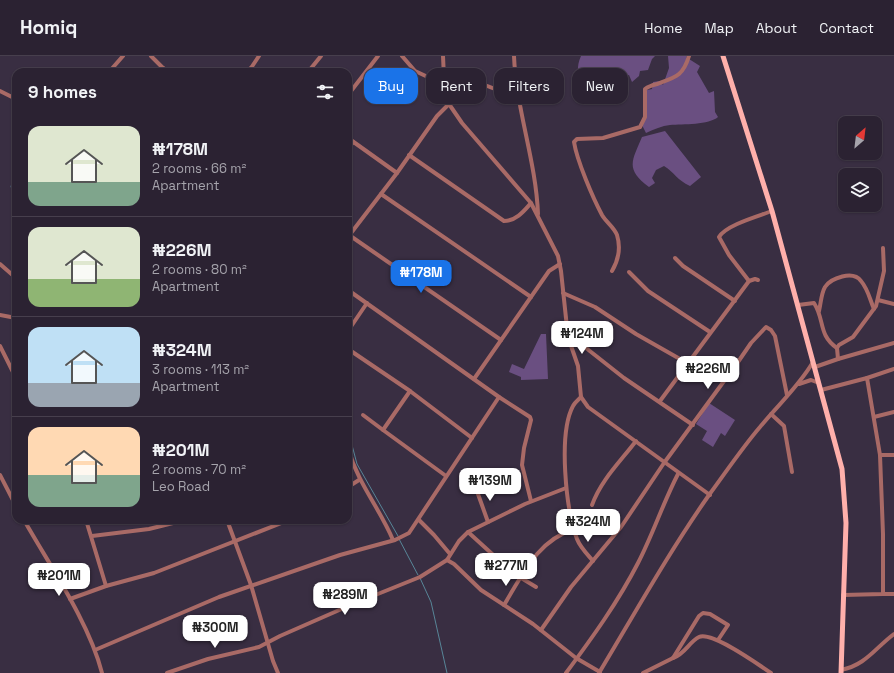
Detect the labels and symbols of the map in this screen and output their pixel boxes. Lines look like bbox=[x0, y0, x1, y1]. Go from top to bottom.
north arrow bbox=[838, 116, 882, 160]
pin: ₦178M bbox=[393, 260, 449, 294]
pin: ₦124M bbox=[554, 321, 610, 355]
pin: ₦226M bbox=[680, 356, 736, 390]
pin: ₦139M bbox=[462, 468, 518, 502]
pin: ₦324M bbox=[560, 509, 616, 543]
pin: ₦277M bbox=[478, 553, 534, 587]
pin: ₦201M bbox=[31, 563, 87, 597]
pin: ₦289M bbox=[317, 582, 373, 616]
pin: ₦300M bbox=[187, 615, 243, 649]

